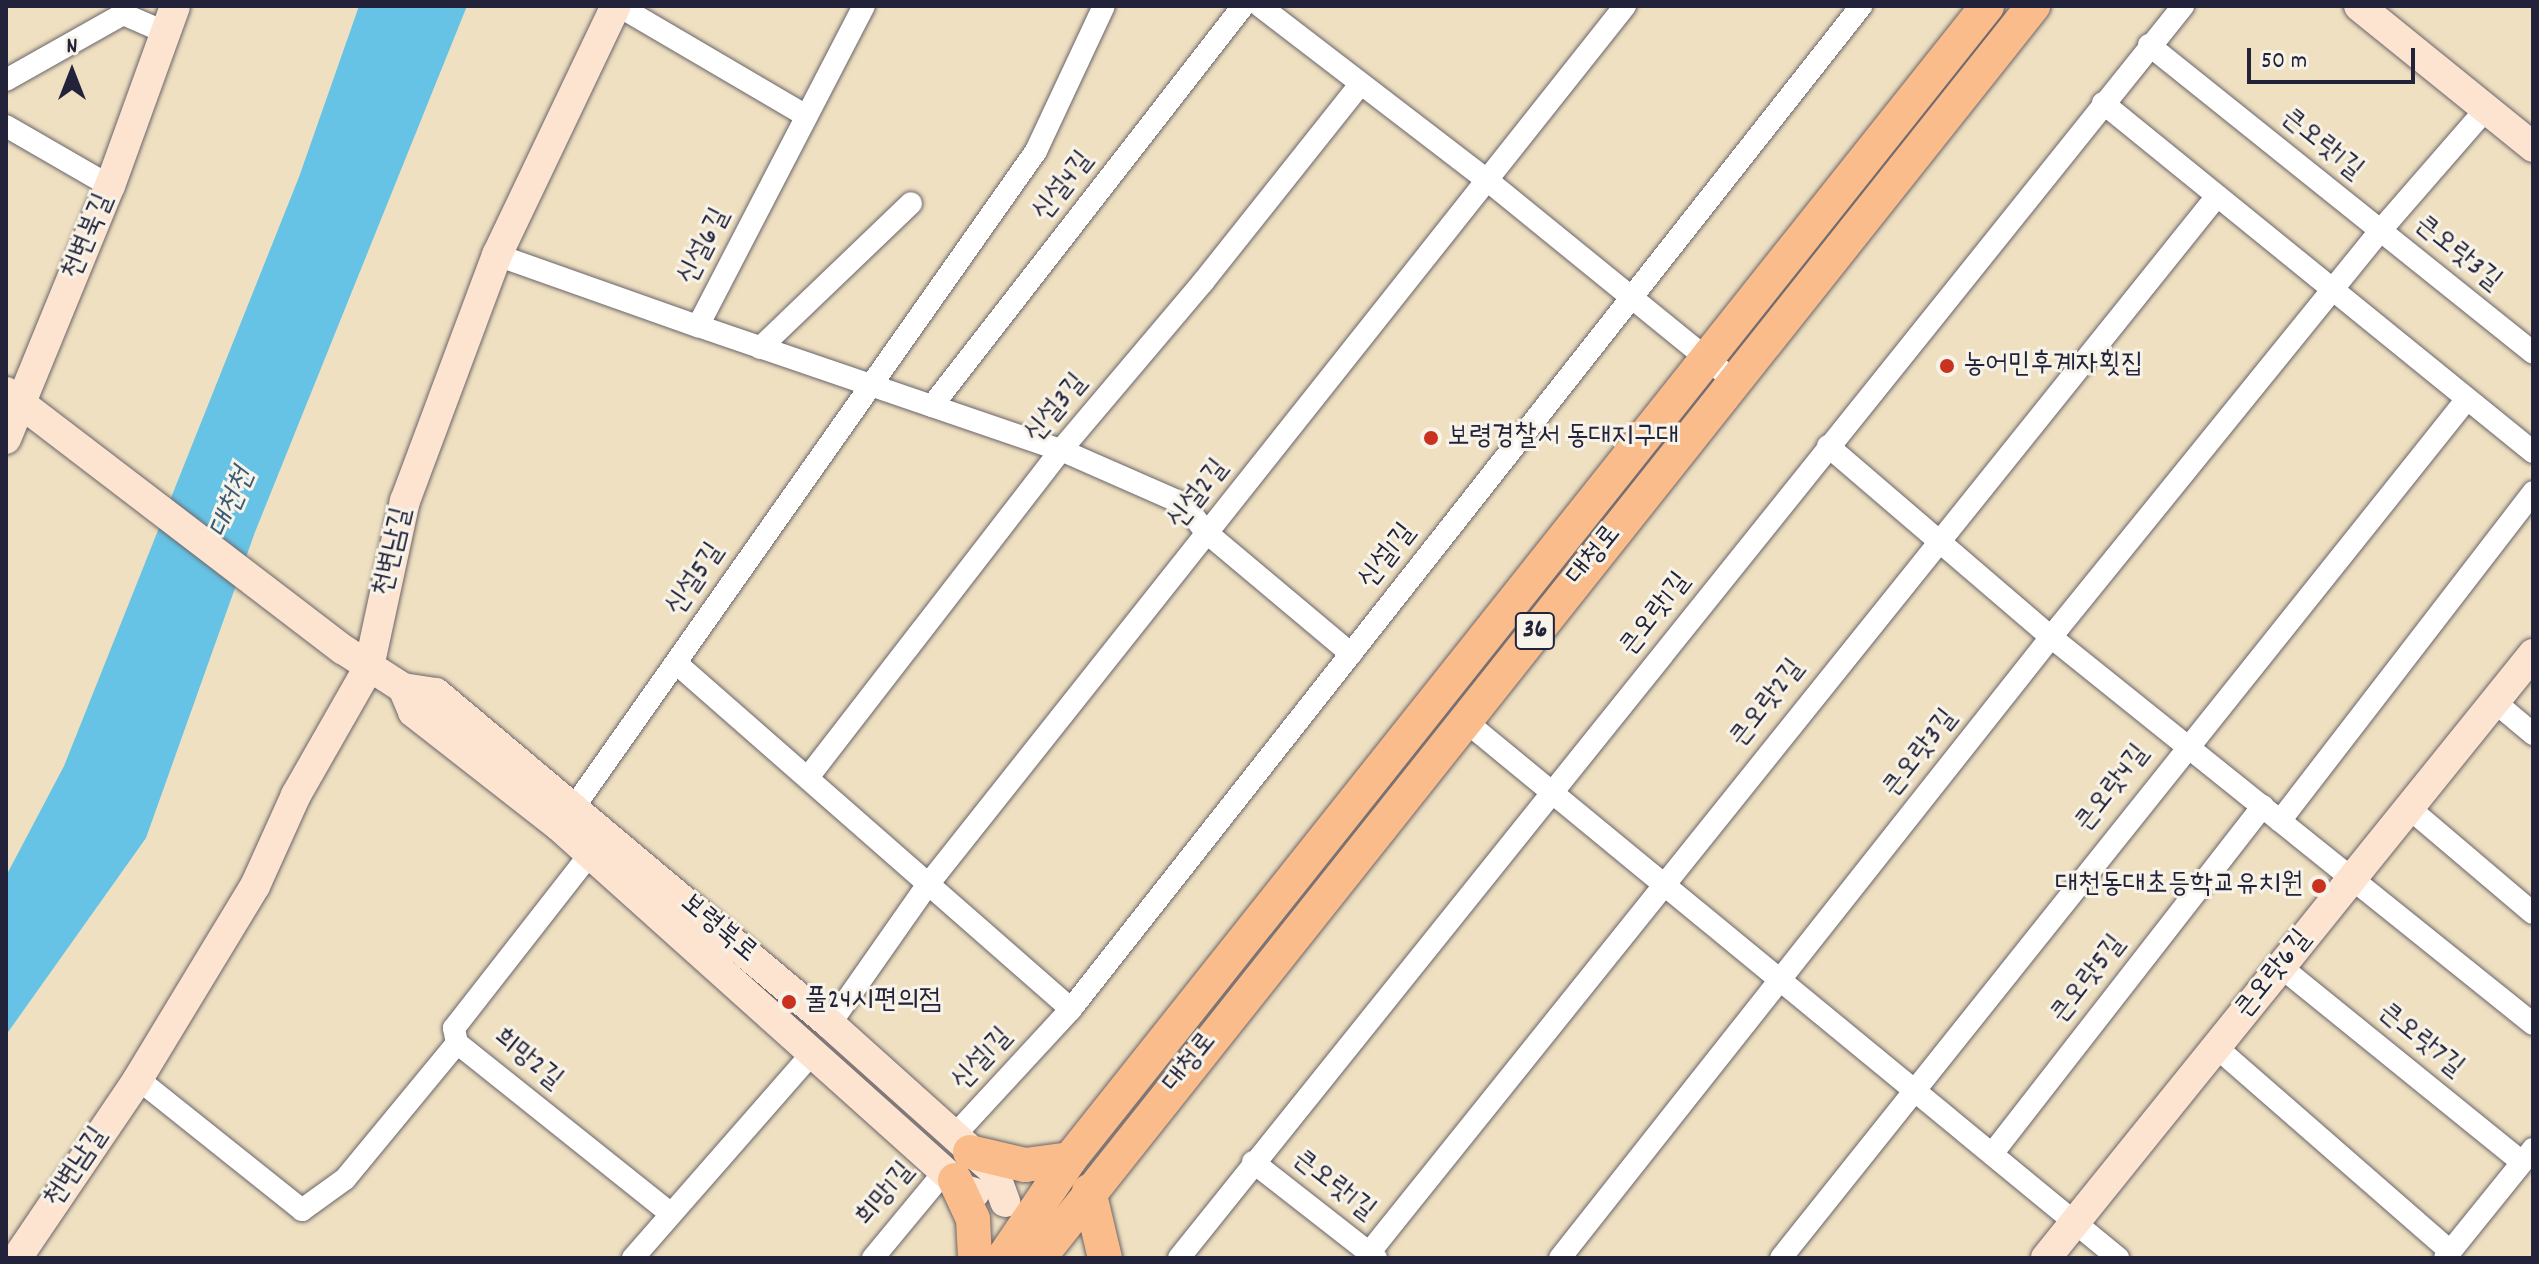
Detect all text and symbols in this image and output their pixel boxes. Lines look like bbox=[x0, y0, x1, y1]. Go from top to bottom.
north arrow bbox=[32, 32, 112, 112]
text: N bbox=[67, 32, 77, 63]
scale bar bbox=[2251, 32, 2419, 82]
text: 50 m bbox=[2261, 45, 2307, 79]
street label: 큰오랏1길 bbox=[2273, 102, 2369, 188]
street label: 신설4길 bbox=[1026, 145, 1102, 229]
street label: 천변북길 bbox=[56, 189, 122, 285]
street label: 신설6길 bbox=[672, 203, 738, 291]
street label: 큰오랏3길 bbox=[2407, 209, 2507, 299]
place label: 농어민후계자횟집 bbox=[1963, 349, 2143, 383]
marker: 농어민후계자횟집 bbox=[1938, 357, 1956, 375]
street label: 신설3길 bbox=[1018, 368, 1096, 450]
place label: 보령경찰서 동대지구대 bbox=[1447, 421, 1679, 455]
marker: 보령경찰서 동대지구대 bbox=[1422, 429, 1440, 447]
street label: 신설2길 bbox=[1161, 453, 1237, 537]
water label: 대천천 bbox=[203, 464, 265, 544]
street label: 천변남길 bbox=[367, 504, 421, 600]
street label: 신설1길 bbox=[1352, 518, 1424, 596]
street label: 대청로 bbox=[1561, 519, 1629, 593]
street label: 신설5길 bbox=[660, 537, 732, 623]
street label: 큰오랏1길 bbox=[1613, 567, 1699, 663]
road number: 36 bbox=[1513, 609, 1557, 653]
street label: 큰오랏2길 bbox=[1723, 653, 1813, 755]
street label: 큰오랏3길 bbox=[1876, 703, 1966, 805]
street label: 큰오랏4길 bbox=[2068, 739, 2158, 839]
place label: 대천동대초등학교유치원 bbox=[2055, 869, 2303, 903]
marker: 대천동대초등학교유치원 bbox=[2310, 877, 2328, 895]
street label: 보령북로 bbox=[673, 887, 763, 971]
street label: 큰오랏6길 bbox=[2228, 924, 2320, 1026]
street label: 큰오랏5길 bbox=[2044, 929, 2134, 1031]
place label: 풀24시편의점 bbox=[805, 985, 942, 1019]
marker: 풀24시편의점 bbox=[780, 993, 798, 1011]
street label: 큰오랏7길 bbox=[2370, 996, 2470, 1086]
street label: 희망2길 bbox=[485, 1022, 569, 1098]
street label: 신설1길 bbox=[946, 1022, 1020, 1098]
street label: 대청로 bbox=[1157, 1026, 1225, 1100]
street label: 천변남길 bbox=[38, 1121, 116, 1215]
street label: 큰오랏1길 bbox=[1285, 1143, 1381, 1229]
street label: 희망1길 bbox=[849, 1156, 923, 1234]

